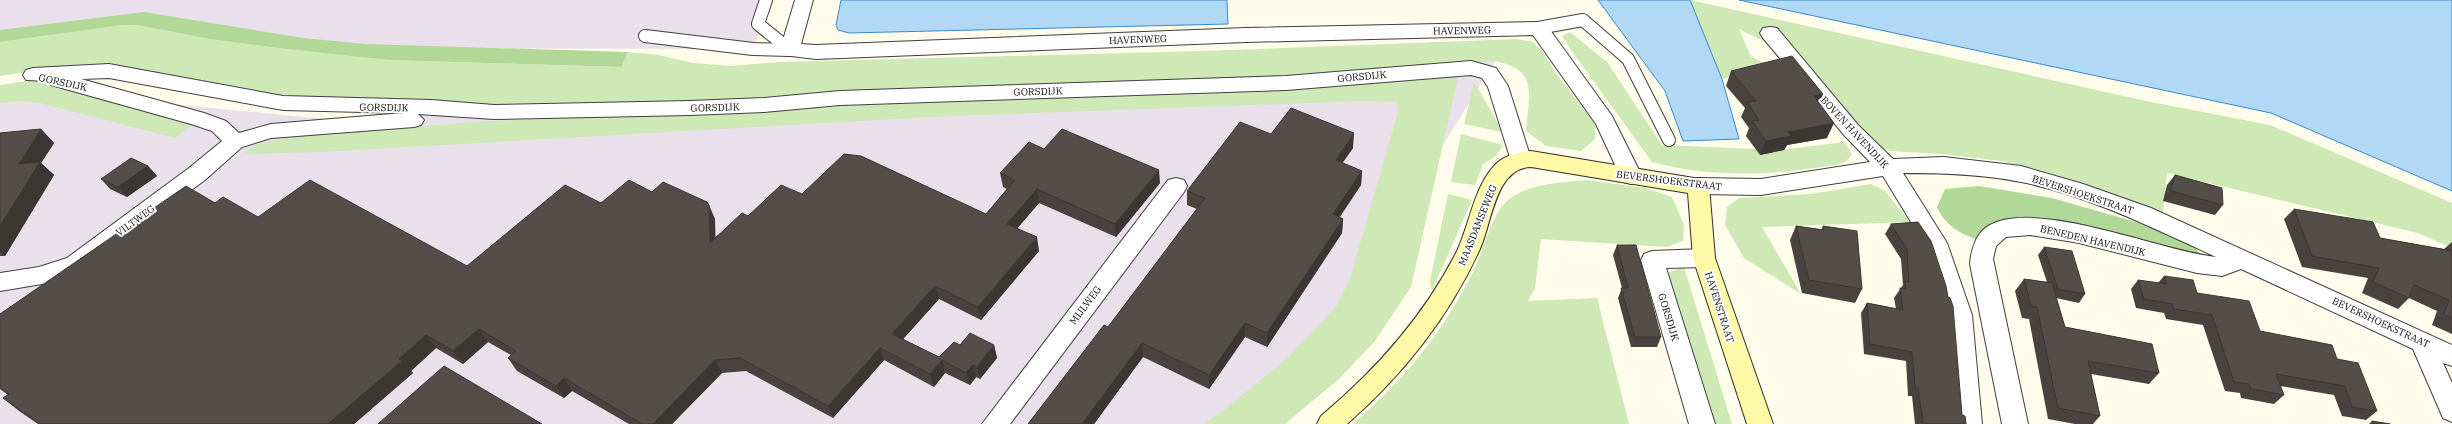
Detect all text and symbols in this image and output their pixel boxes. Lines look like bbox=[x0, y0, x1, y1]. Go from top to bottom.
street label: HAVENWEG bbox=[1433, 23, 1491, 38]
street label: HAVENWEG bbox=[1109, 32, 1167, 47]
street label: GORSDIJK bbox=[1337, 68, 1387, 85]
street label: GORSDIJK bbox=[37, 71, 88, 94]
street label: GORSDIJK bbox=[1013, 84, 1063, 99]
street label: BOVEN HAVENDIJK bbox=[1818, 94, 1891, 171]
street label: GORSDIJK bbox=[690, 100, 740, 115]
street label: GORSDIJK bbox=[359, 101, 409, 114]
street label: BEVERSHOEKSTRAAT bbox=[1615, 168, 1723, 193]
street label: BEVERSHOEKSTRAAT bbox=[2030, 172, 2136, 217]
street label: MAASDAMSEWEG bbox=[1455, 183, 1500, 268]
street label: VILTWEG bbox=[113, 202, 157, 239]
street label: BENEDEN HAVENDIJK bbox=[2039, 222, 2147, 259]
street label: HAVENSTRAAT bbox=[1702, 270, 1737, 345]
street label: MIJLWEG bbox=[1067, 283, 1104, 327]
street label: GORSDIJK bbox=[1655, 292, 1682, 343]
street label: BEVERSHOEKSTRAAT bbox=[2330, 294, 2432, 351]

